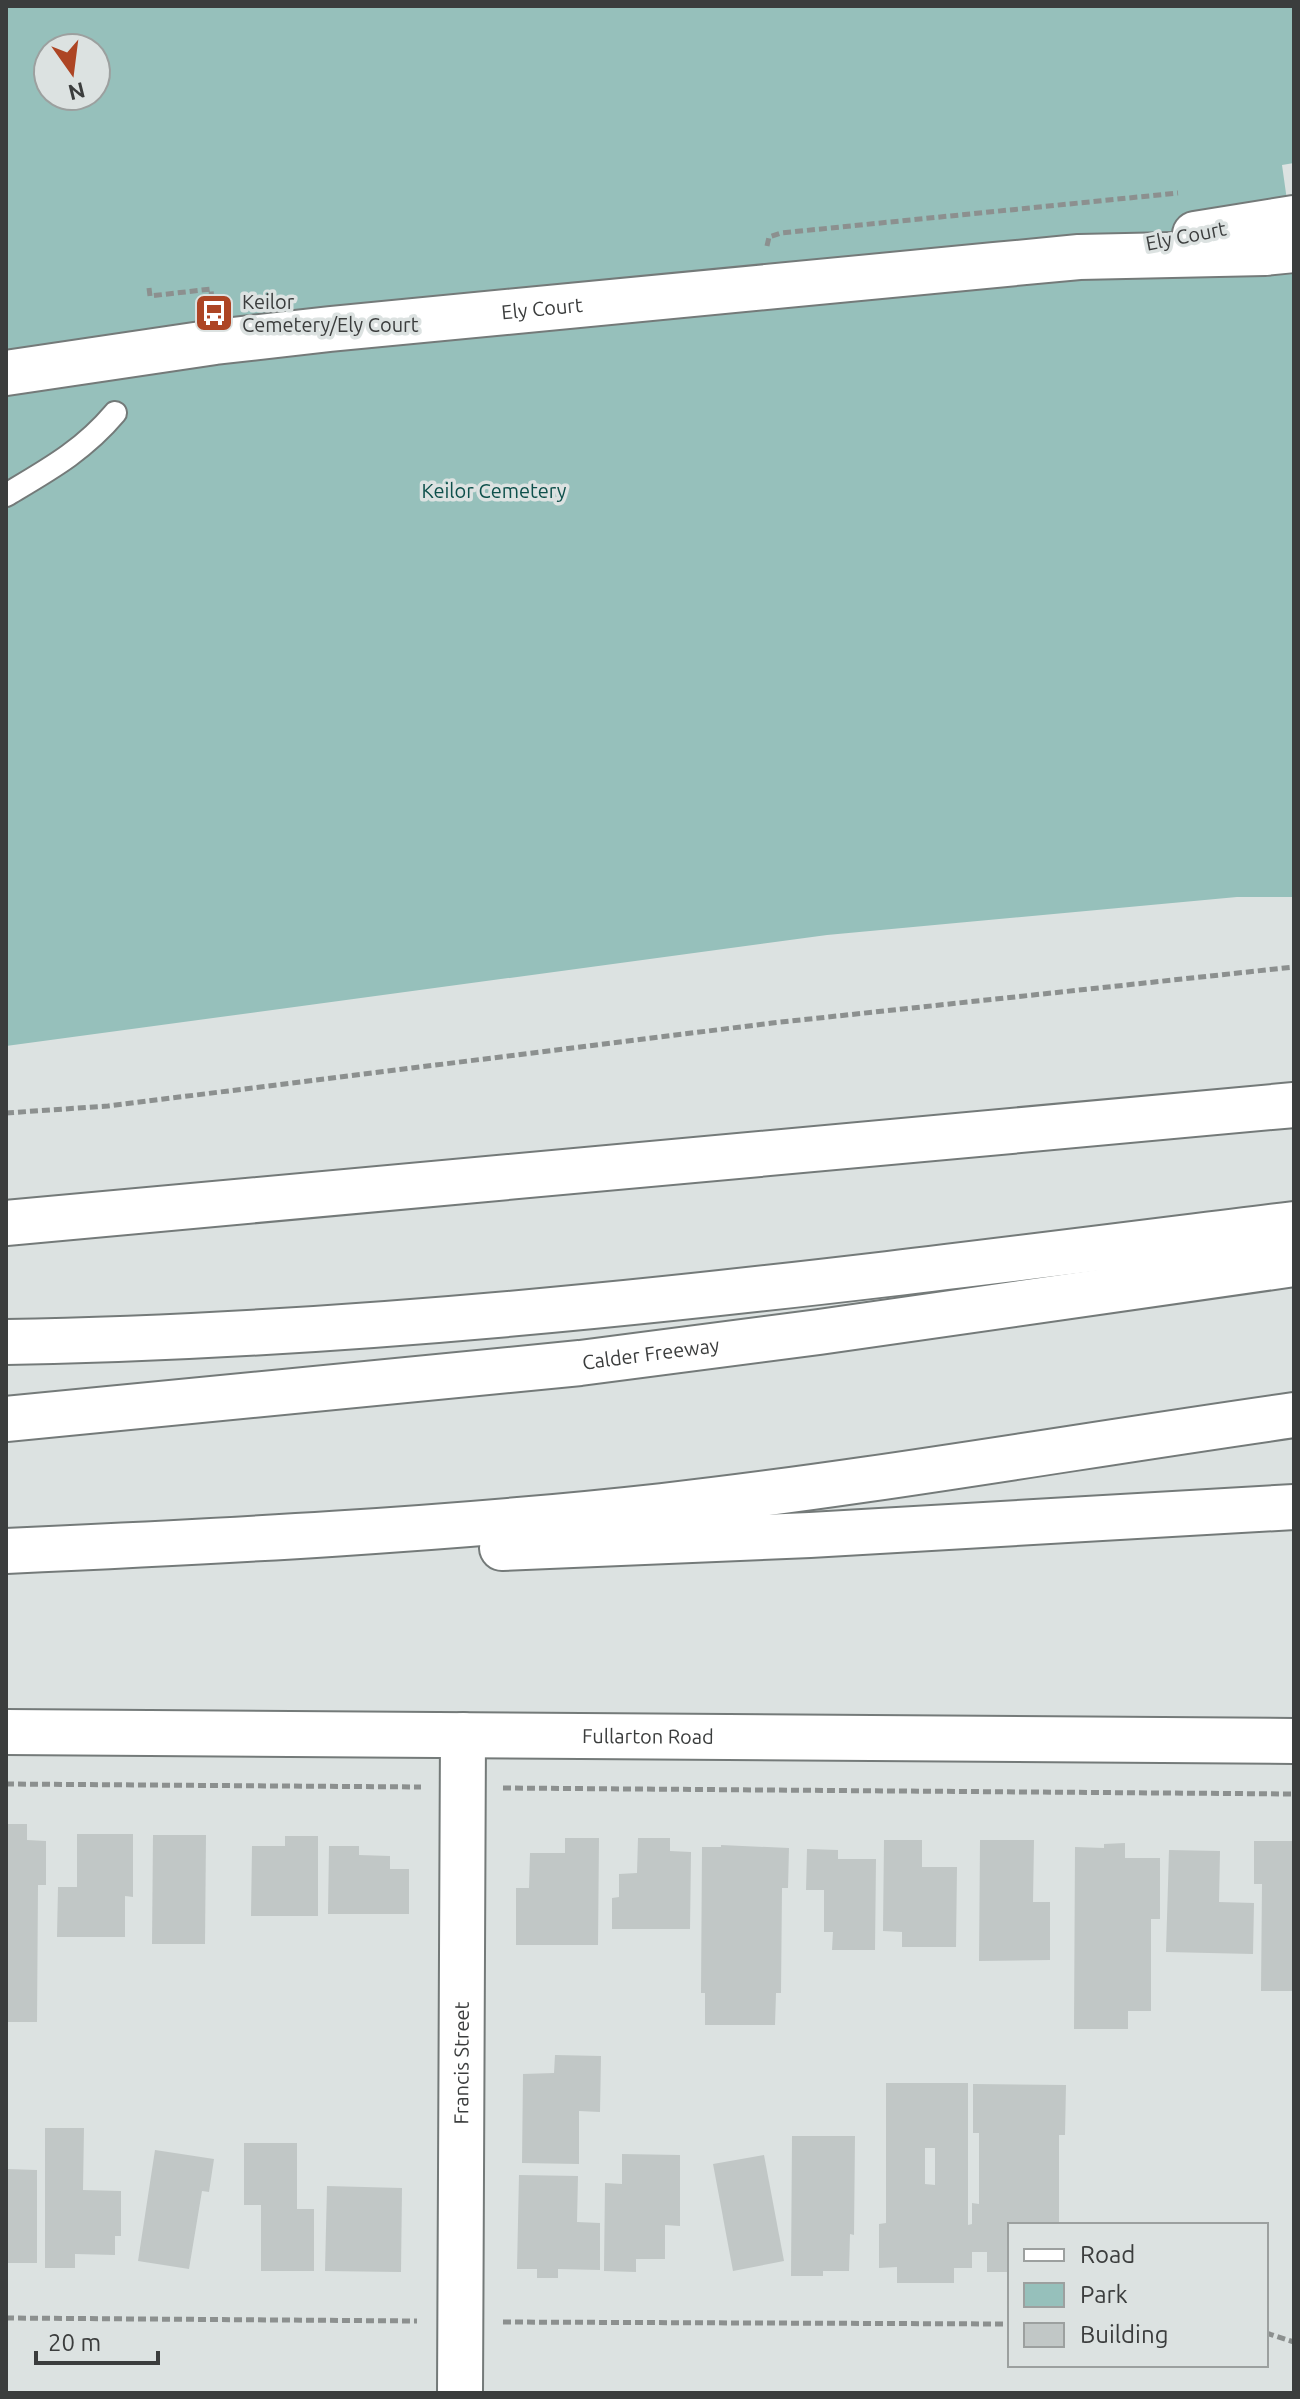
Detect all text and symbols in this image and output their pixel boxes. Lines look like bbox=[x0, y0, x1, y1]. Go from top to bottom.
north arrow bbox=[32, 32, 112, 112]
text: N bbox=[66, 78, 88, 106]
street label: Ely Court bbox=[1144, 216, 1228, 255]
place label: Keilor Cemetery/Ely Court bbox=[242, 290, 419, 336]
bus stop icon: Keilor Cemetery/Ely Court bbox=[193, 292, 235, 334]
street label: Ely Court bbox=[500, 293, 584, 323]
park label: Keilor Cemetery bbox=[421, 479, 567, 502]
street label: Calder Freeway bbox=[581, 1333, 721, 1374]
street label: Fullarton Road bbox=[582, 1724, 714, 1748]
street label: Francis Street bbox=[449, 2001, 473, 2124]
legend bbox=[1008, 2223, 1268, 2367]
text: Road bbox=[1080, 2241, 1135, 2268]
text: Park bbox=[1080, 2281, 1128, 2308]
scale bar bbox=[36, 2315, 158, 2365]
text: Building bbox=[1080, 2321, 1168, 2348]
text: 20 m bbox=[48, 2329, 101, 2356]

